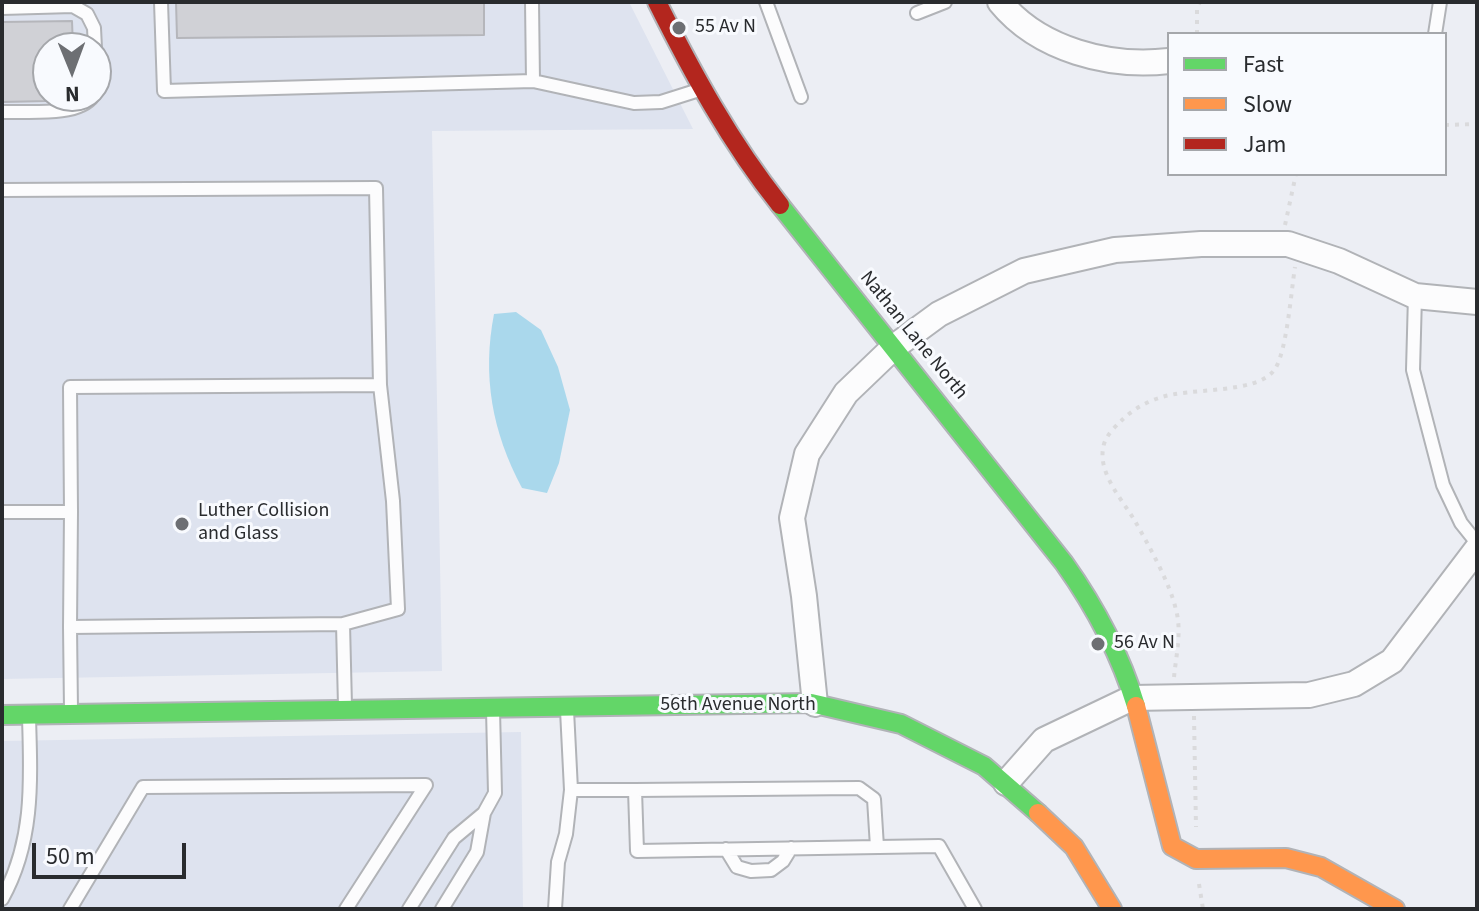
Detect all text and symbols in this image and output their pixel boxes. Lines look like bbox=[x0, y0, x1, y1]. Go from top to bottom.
place label: 55 Av N bbox=[695, 16, 756, 40]
marker: 55 Av N bbox=[670, 19, 688, 37]
north arrow bbox=[32, 32, 112, 112]
legend bbox=[1167, 32, 1447, 176]
text: Fast bbox=[1243, 47, 1284, 82]
text: N bbox=[65, 78, 80, 110]
text: Slow bbox=[1243, 87, 1292, 122]
text: Jam bbox=[1243, 127, 1287, 162]
street label: Nathan Lane North bbox=[854, 267, 972, 405]
place label: Luther Collision and Glass bbox=[198, 500, 329, 547]
marker: Luther Collision and Glass bbox=[173, 515, 191, 533]
place label: 56 Av N bbox=[1114, 632, 1175, 656]
marker: 56 Av N bbox=[1089, 635, 1107, 653]
street label: 56th Avenue North bbox=[660, 694, 816, 718]
scale bar bbox=[36, 827, 190, 877]
text: 50 m bbox=[46, 839, 95, 874]

